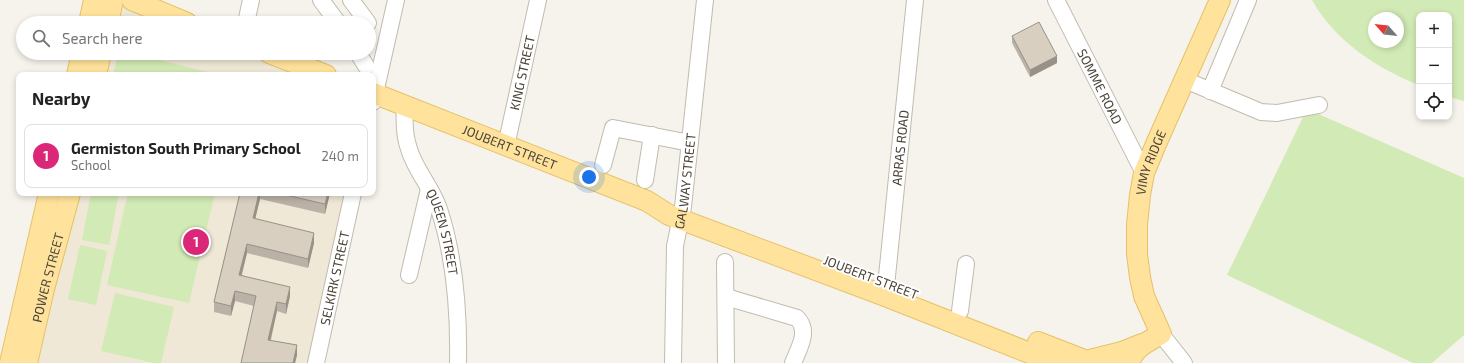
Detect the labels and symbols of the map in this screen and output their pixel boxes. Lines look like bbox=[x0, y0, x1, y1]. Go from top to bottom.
north arrow bbox=[1368, 12, 1404, 48]
street label: KING STREET bbox=[506, 33, 538, 112]
street label: SOMME ROAD bbox=[1074, 46, 1126, 127]
street label: ARRAS ROAD bbox=[888, 109, 912, 186]
street label: JOUBERT STREET bbox=[460, 121, 560, 173]
street label: VIMY RIDGE bbox=[1132, 127, 1169, 196]
street label: GALWAY STREET bbox=[671, 132, 699, 230]
your location bbox=[579, 167, 599, 187]
street label: QUEEN STREET bbox=[423, 186, 462, 277]
pin: 1 bbox=[183, 227, 209, 257]
street label: SELKIRK STREET bbox=[316, 229, 353, 327]
street label: POWER STREET bbox=[29, 230, 67, 324]
street label: JOUBERT STREET bbox=[821, 252, 921, 303]

